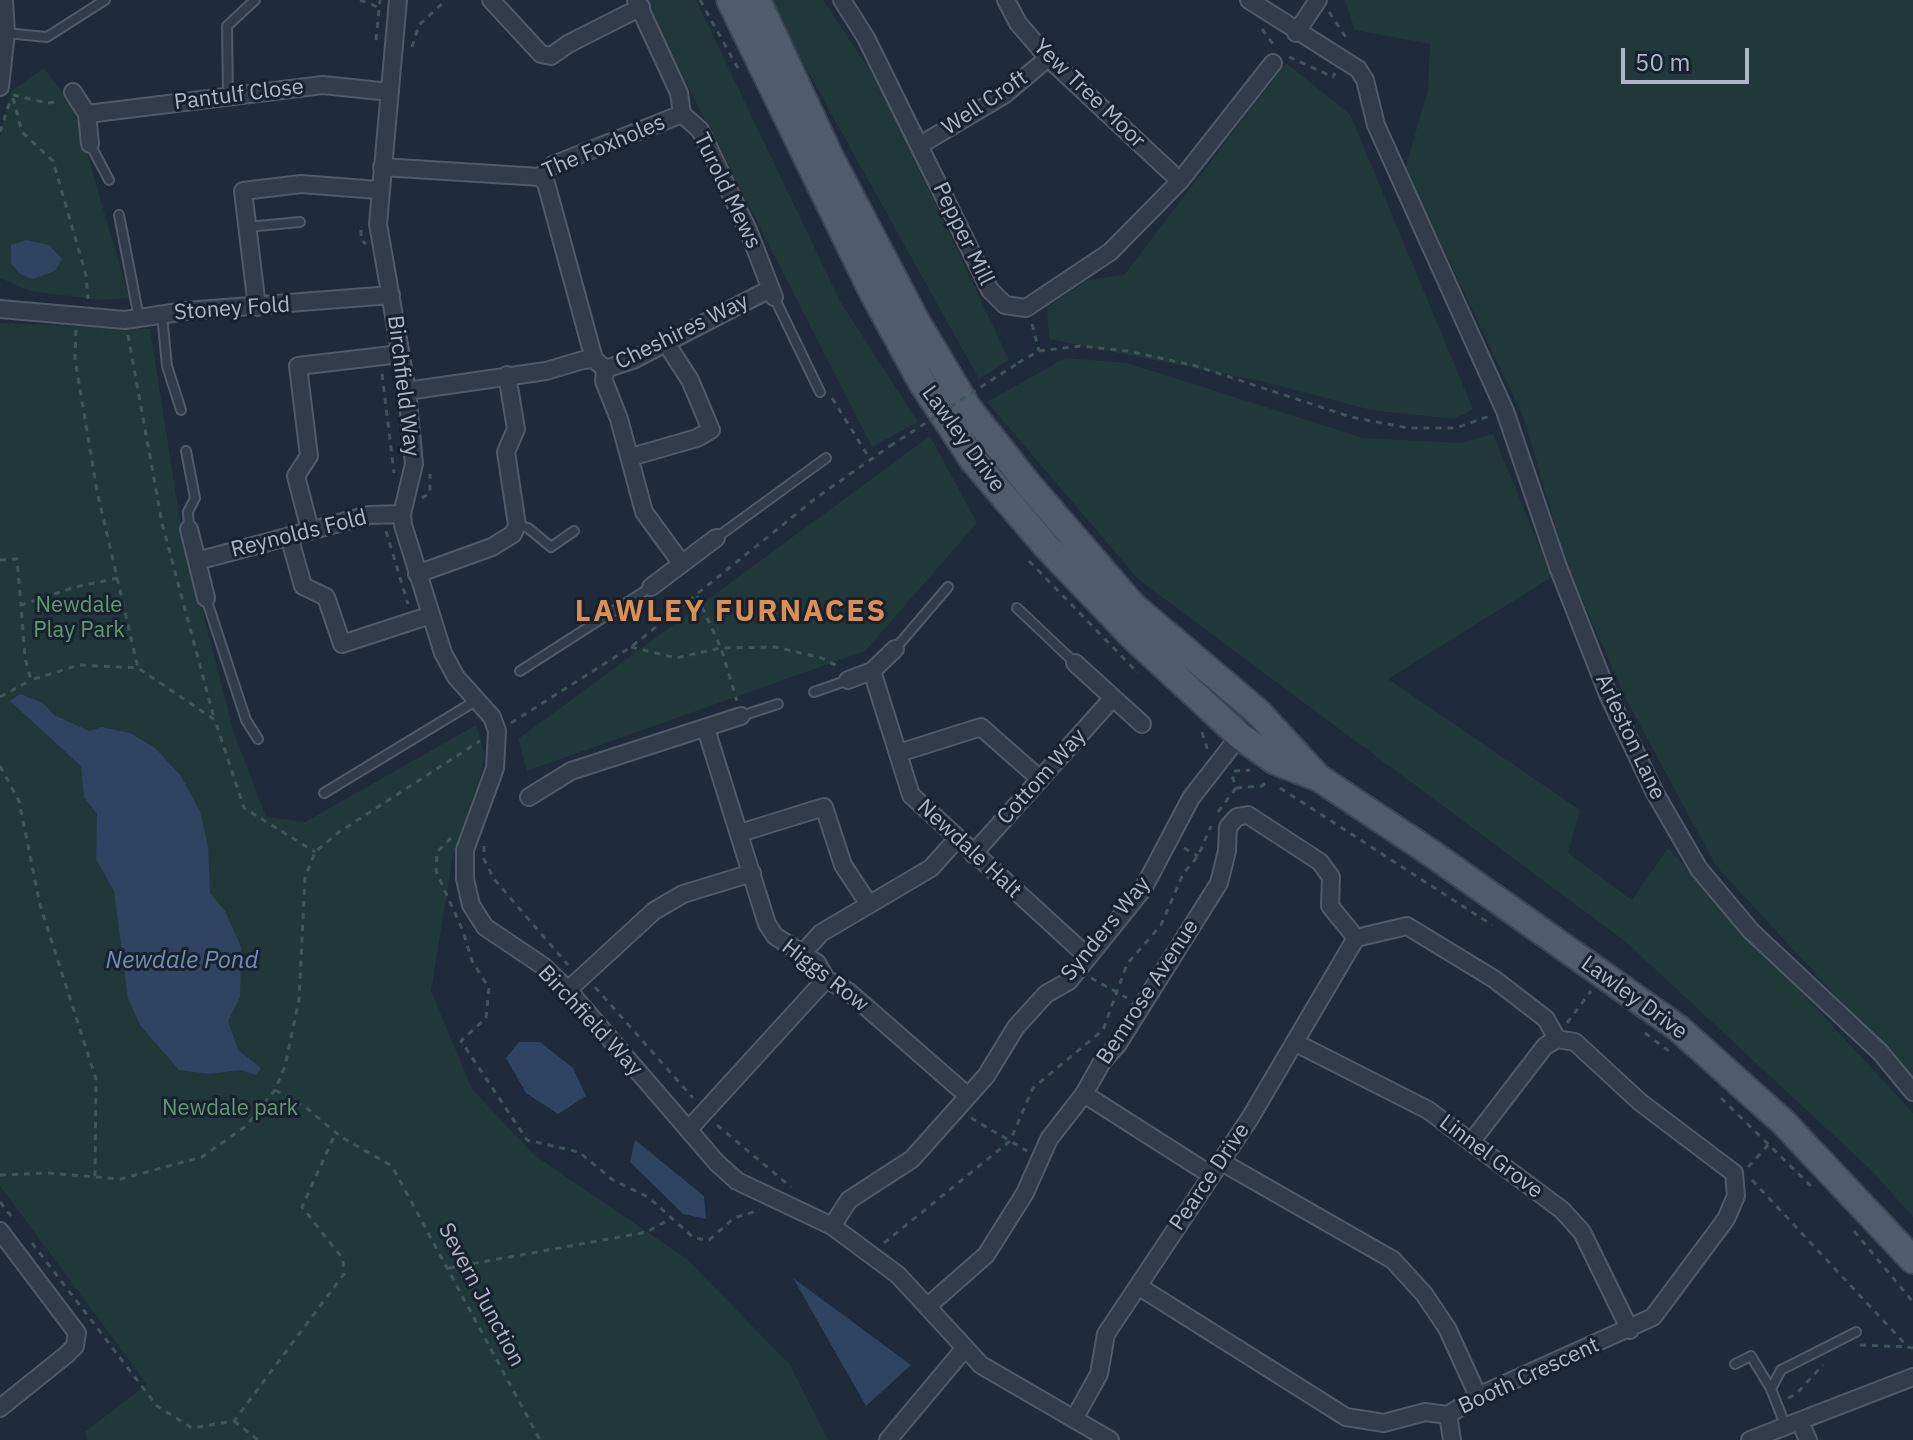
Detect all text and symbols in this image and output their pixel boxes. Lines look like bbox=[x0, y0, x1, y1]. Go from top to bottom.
scale bar bbox=[1625, 32, 1753, 82]
street label: Yew Tree Moor bbox=[1028, 34, 1150, 154]
text: 50 m bbox=[1635, 46, 1690, 78]
street label: Well Croft bbox=[937, 65, 1033, 141]
street label: Pantulf Close bbox=[173, 74, 305, 116]
street label: The Foxholes bbox=[539, 109, 669, 185]
street label: Turold Mews bbox=[688, 129, 766, 253]
street label: Pepper Mill bbox=[927, 178, 999, 290]
street label: Cheshires Way bbox=[611, 288, 753, 376]
street label: Stoney Fold bbox=[173, 292, 291, 326]
street label: Birchfield Way bbox=[381, 314, 425, 458]
street label: Lawley Drive bbox=[916, 381, 1010, 497]
street label: Reynolds Fold bbox=[228, 504, 370, 564]
park label: Newdale Play Park bbox=[33, 593, 125, 644]
district label: LAWLEY FURNACES bbox=[575, 594, 887, 630]
street label: Arleston Lane bbox=[1589, 670, 1671, 804]
street label: Cottom Way bbox=[992, 724, 1092, 830]
street label: Newdale Halt bbox=[911, 794, 1027, 904]
street label: Synders Way bbox=[1056, 871, 1156, 987]
street label: Bemrose Avenue bbox=[1091, 915, 1205, 1069]
street label: Higgs Row bbox=[776, 934, 874, 1018]
water label: Newdale Pond bbox=[106, 947, 258, 975]
street label: Lawley Drive bbox=[1576, 951, 1692, 1045]
street label: Birchfield Way bbox=[532, 960, 648, 1082]
park label: Newdale park bbox=[162, 1096, 298, 1122]
street label: Linnel Grove bbox=[1434, 1109, 1548, 1205]
street label: Pearce Drive bbox=[1164, 1118, 1256, 1236]
street label: Severn Junction bbox=[432, 1219, 530, 1371]
street label: Booth Crescent bbox=[1455, 1332, 1603, 1420]

